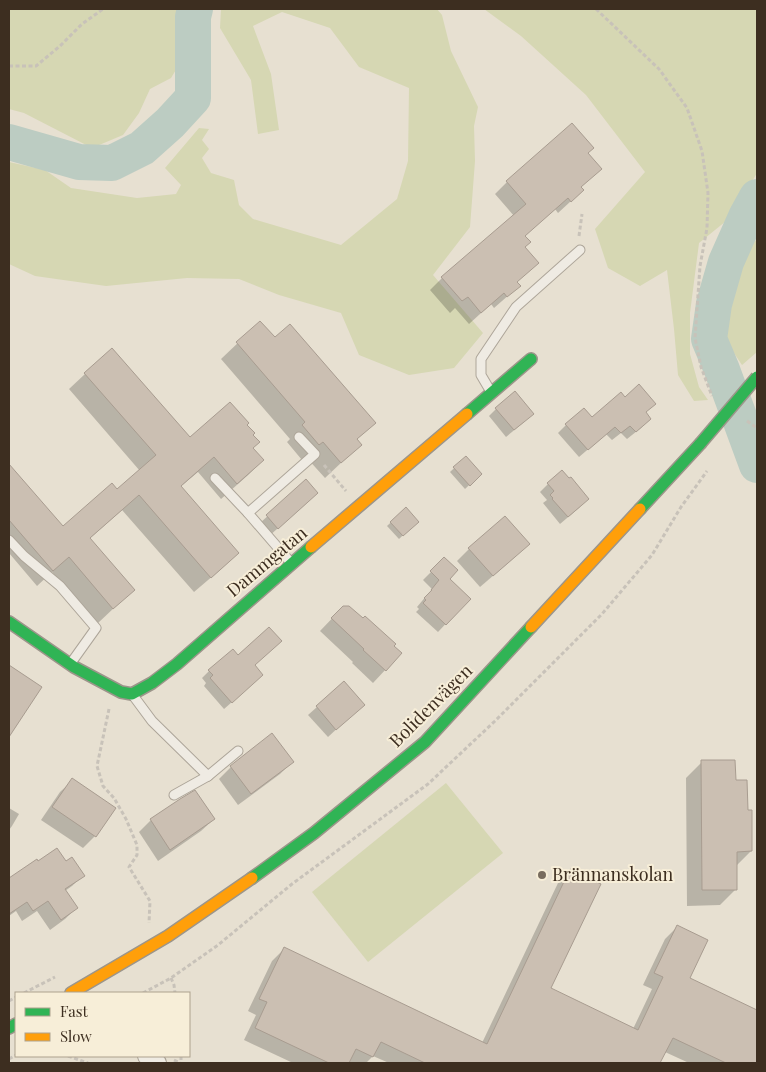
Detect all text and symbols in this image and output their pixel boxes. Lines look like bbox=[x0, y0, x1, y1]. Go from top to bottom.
street label: Dammgatan bbox=[221, 520, 312, 602]
street label: Bolidenvägen bbox=[384, 658, 477, 752]
place label: Brännanskolan bbox=[552, 862, 674, 886]
marker: Brännanskolan bbox=[536, 869, 548, 881]
legend bbox=[15, 992, 190, 1057]
text: Fast bbox=[60, 1001, 89, 1021]
text: Slow bbox=[60, 1026, 92, 1046]

